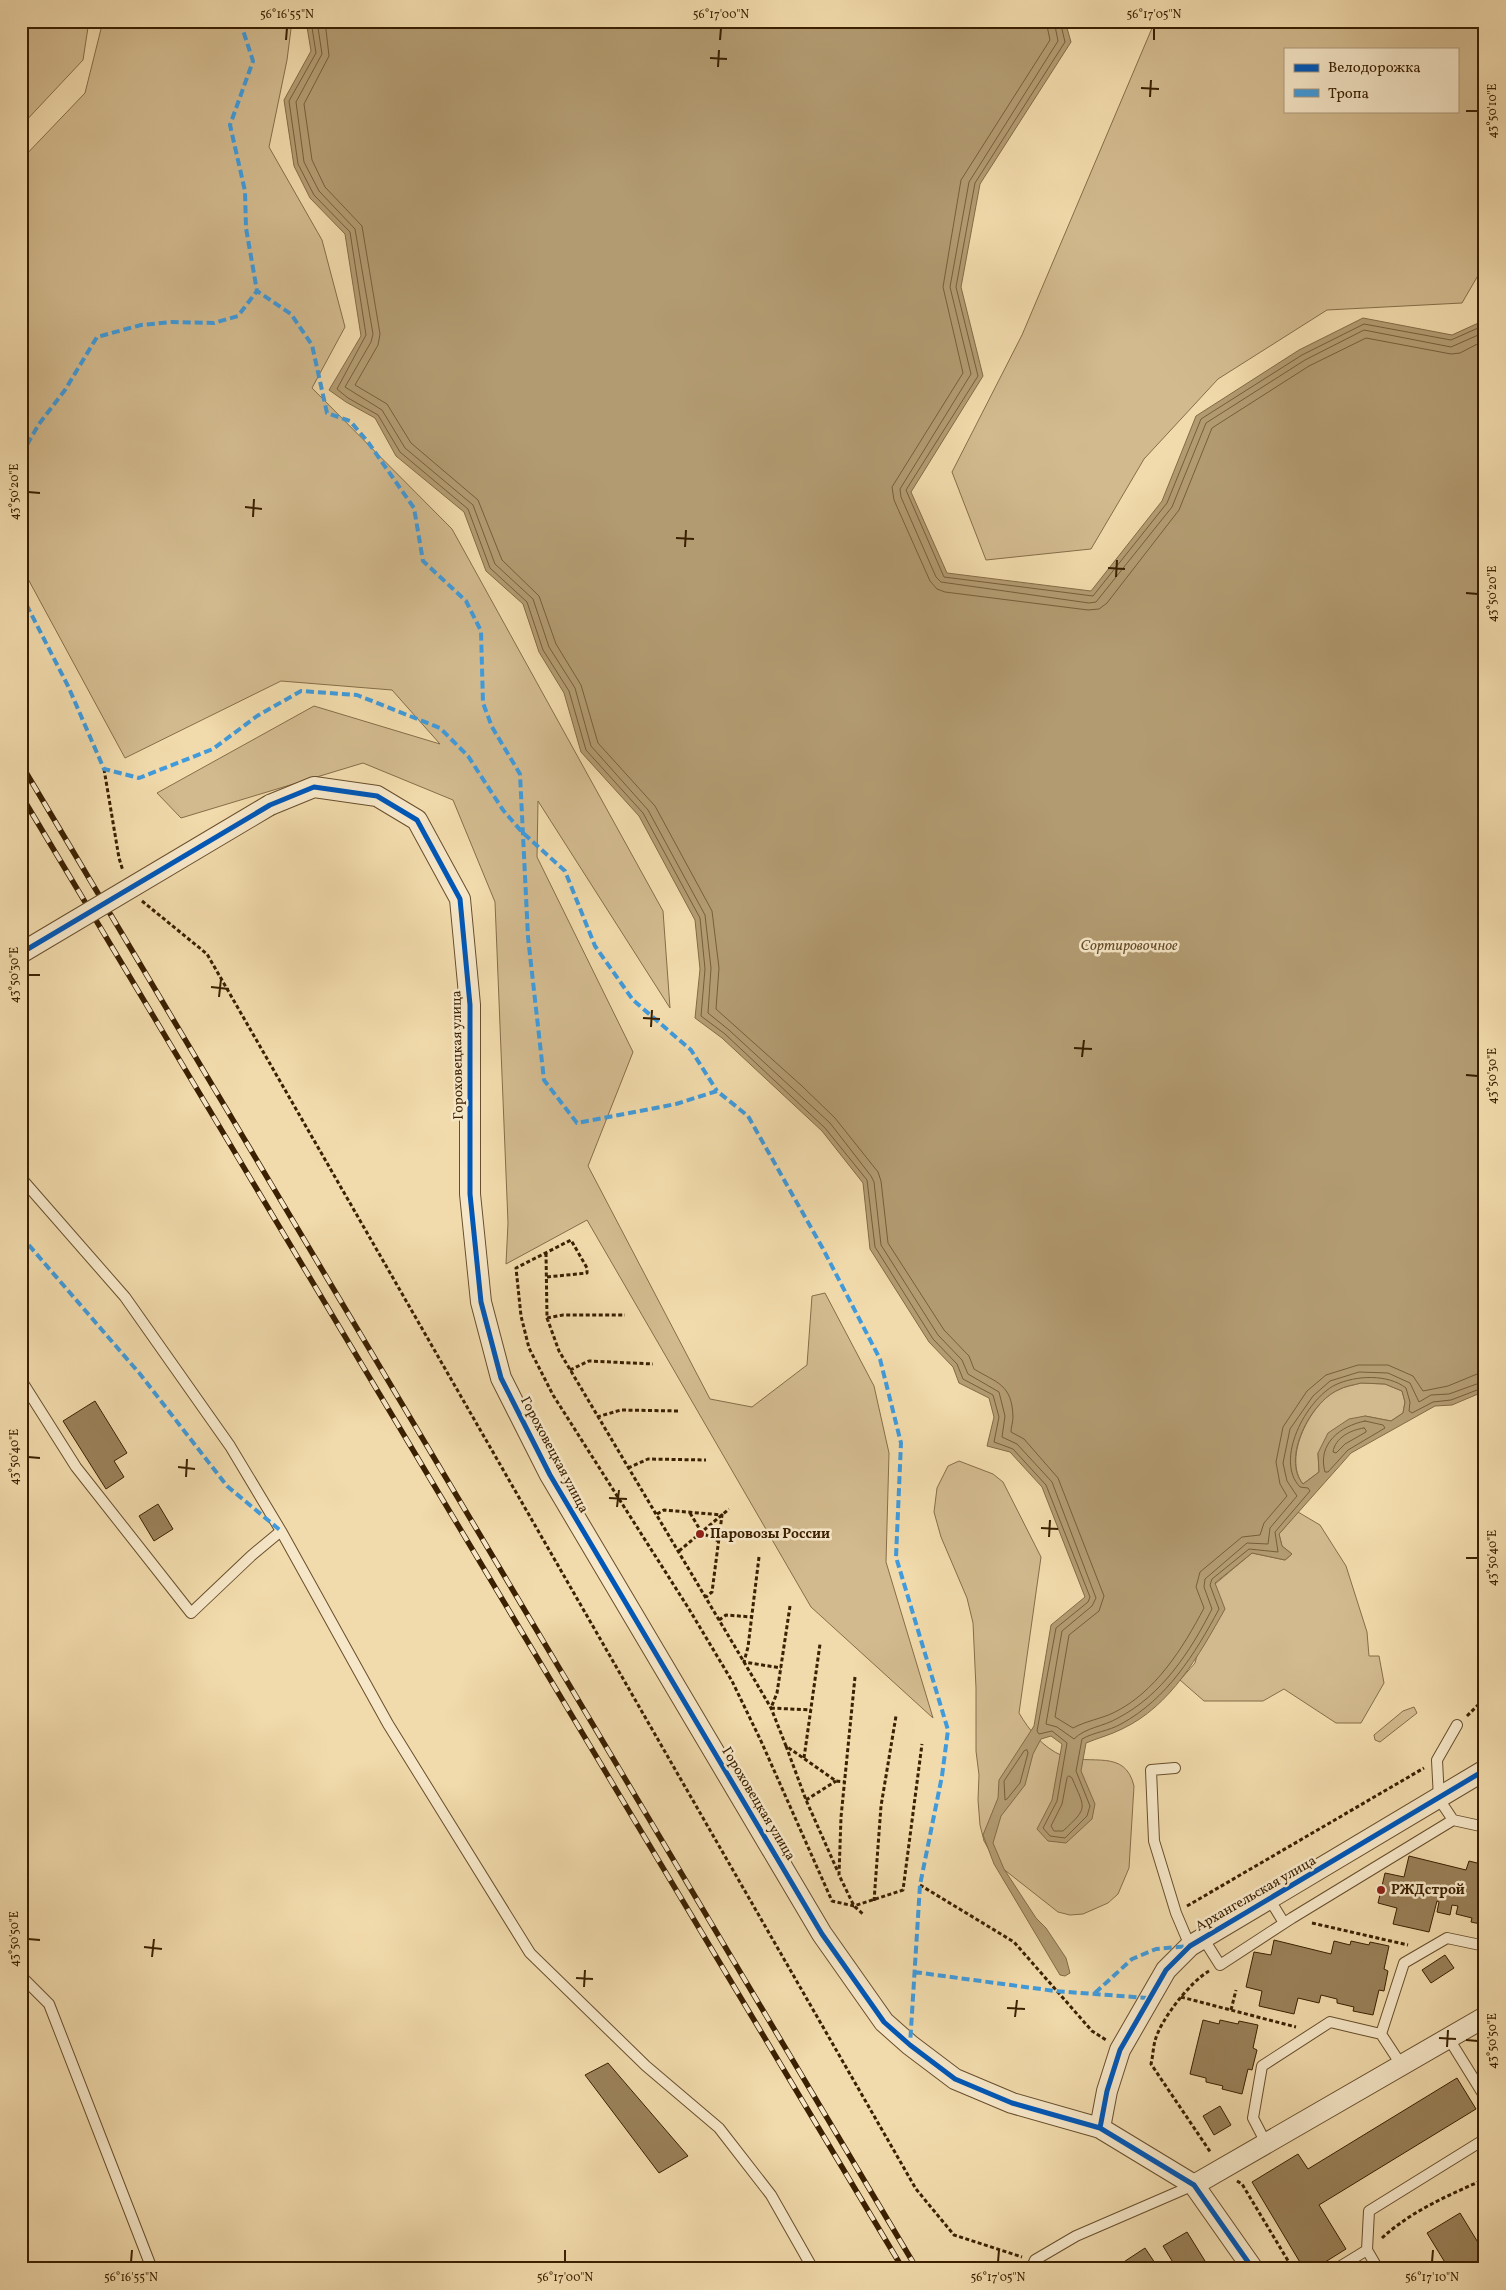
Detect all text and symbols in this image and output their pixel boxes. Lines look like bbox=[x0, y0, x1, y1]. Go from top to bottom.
text: 56°16'55"N bbox=[260, 7, 314, 23]
text: 56°17'00"N bbox=[693, 7, 749, 23]
text: 56°17'05"N bbox=[1127, 7, 1182, 23]
legend bbox=[1284, 48, 1458, 112]
text: Велодорожка bbox=[1328, 58, 1421, 79]
text: 43°50'10"E bbox=[1485, 83, 1501, 139]
text: Тропа bbox=[1328, 84, 1369, 105]
text: 43°50'20"E bbox=[7, 464, 23, 520]
text: 43°50'20"E bbox=[1485, 566, 1501, 622]
water label: Сортировочное bbox=[1080, 936, 1178, 957]
text: 43°50'30"E bbox=[7, 947, 23, 1003]
street label: Гороховецкая улица bbox=[447, 990, 469, 1120]
text: 43°50'30"E bbox=[1485, 1048, 1501, 1104]
street label: Гороховецкая улица bbox=[515, 1393, 593, 1517]
text: 43°50'40"E bbox=[7, 1429, 23, 1485]
place label: Паровозы России bbox=[710, 1525, 830, 1544]
marker: Паровозы России bbox=[694, 1528, 706, 1540]
text: 43°50'40"E bbox=[1485, 1530, 1501, 1586]
street label: Гороховецкая улица bbox=[717, 1744, 799, 1864]
street label: Архангельская улица bbox=[1192, 1852, 1320, 1936]
place label: РЖДстрой bbox=[1391, 1881, 1465, 1900]
marker: РЖДстрой bbox=[1375, 1884, 1387, 1896]
text: 43°50'50"E bbox=[7, 1911, 23, 1967]
text: 43°50'50"E bbox=[1485, 2013, 1501, 2069]
text: 56°16'55"N bbox=[104, 2270, 158, 2286]
text: 56°17'00"N bbox=[537, 2270, 593, 2286]
text: 56°17'05"N bbox=[971, 2270, 1026, 2286]
text: 56°17'10"N bbox=[1405, 2270, 1459, 2286]

